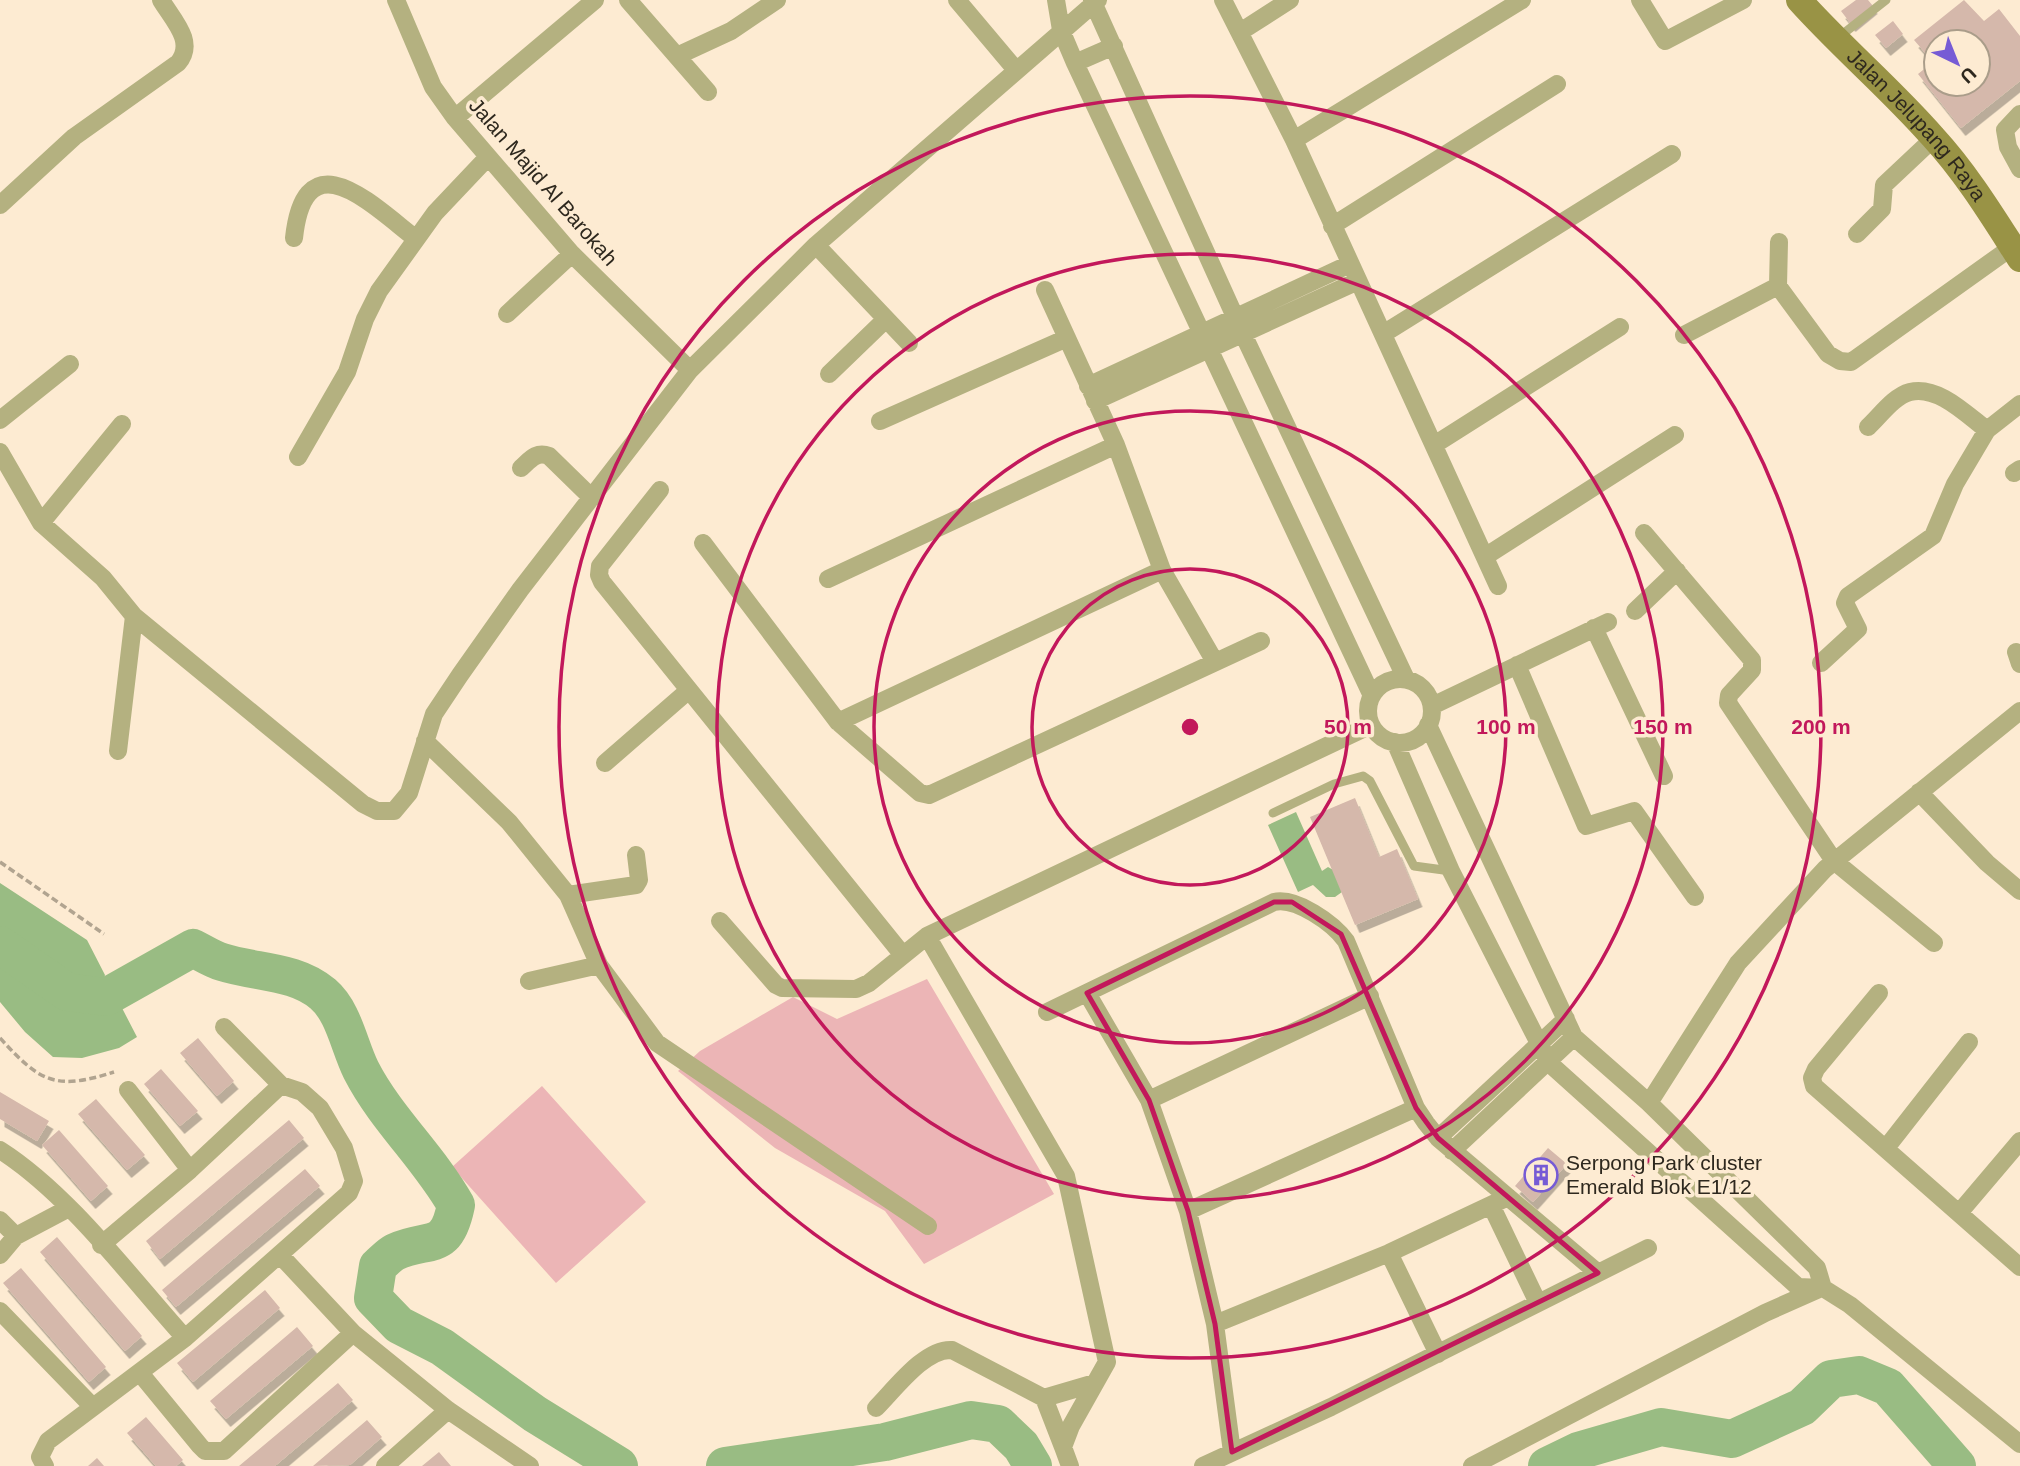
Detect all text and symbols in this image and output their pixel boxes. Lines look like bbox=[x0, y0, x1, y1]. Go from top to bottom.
north arrow bbox=[1922, 28, 1992, 98]
street label: Jalan Jelupang Raya bbox=[1843, 44, 1991, 205]
text: U bbox=[1956, 63, 1980, 87]
street label: Jalan Majid Al Barokah bbox=[465, 94, 622, 270]
centre of rings bbox=[1178, 715, 1202, 739]
text: 50 m bbox=[1324, 715, 1372, 738]
text: 100 m bbox=[1476, 715, 1536, 738]
text: 150 m bbox=[1633, 715, 1693, 738]
text: 200 m bbox=[1791, 715, 1851, 738]
place label: Serpong Park cluster Emerald Blok E1/12 bbox=[1566, 1151, 1762, 1198]
building icon: Serpong Park cluster Emerald Blok E1/12 bbox=[1522, 1156, 1560, 1194]

